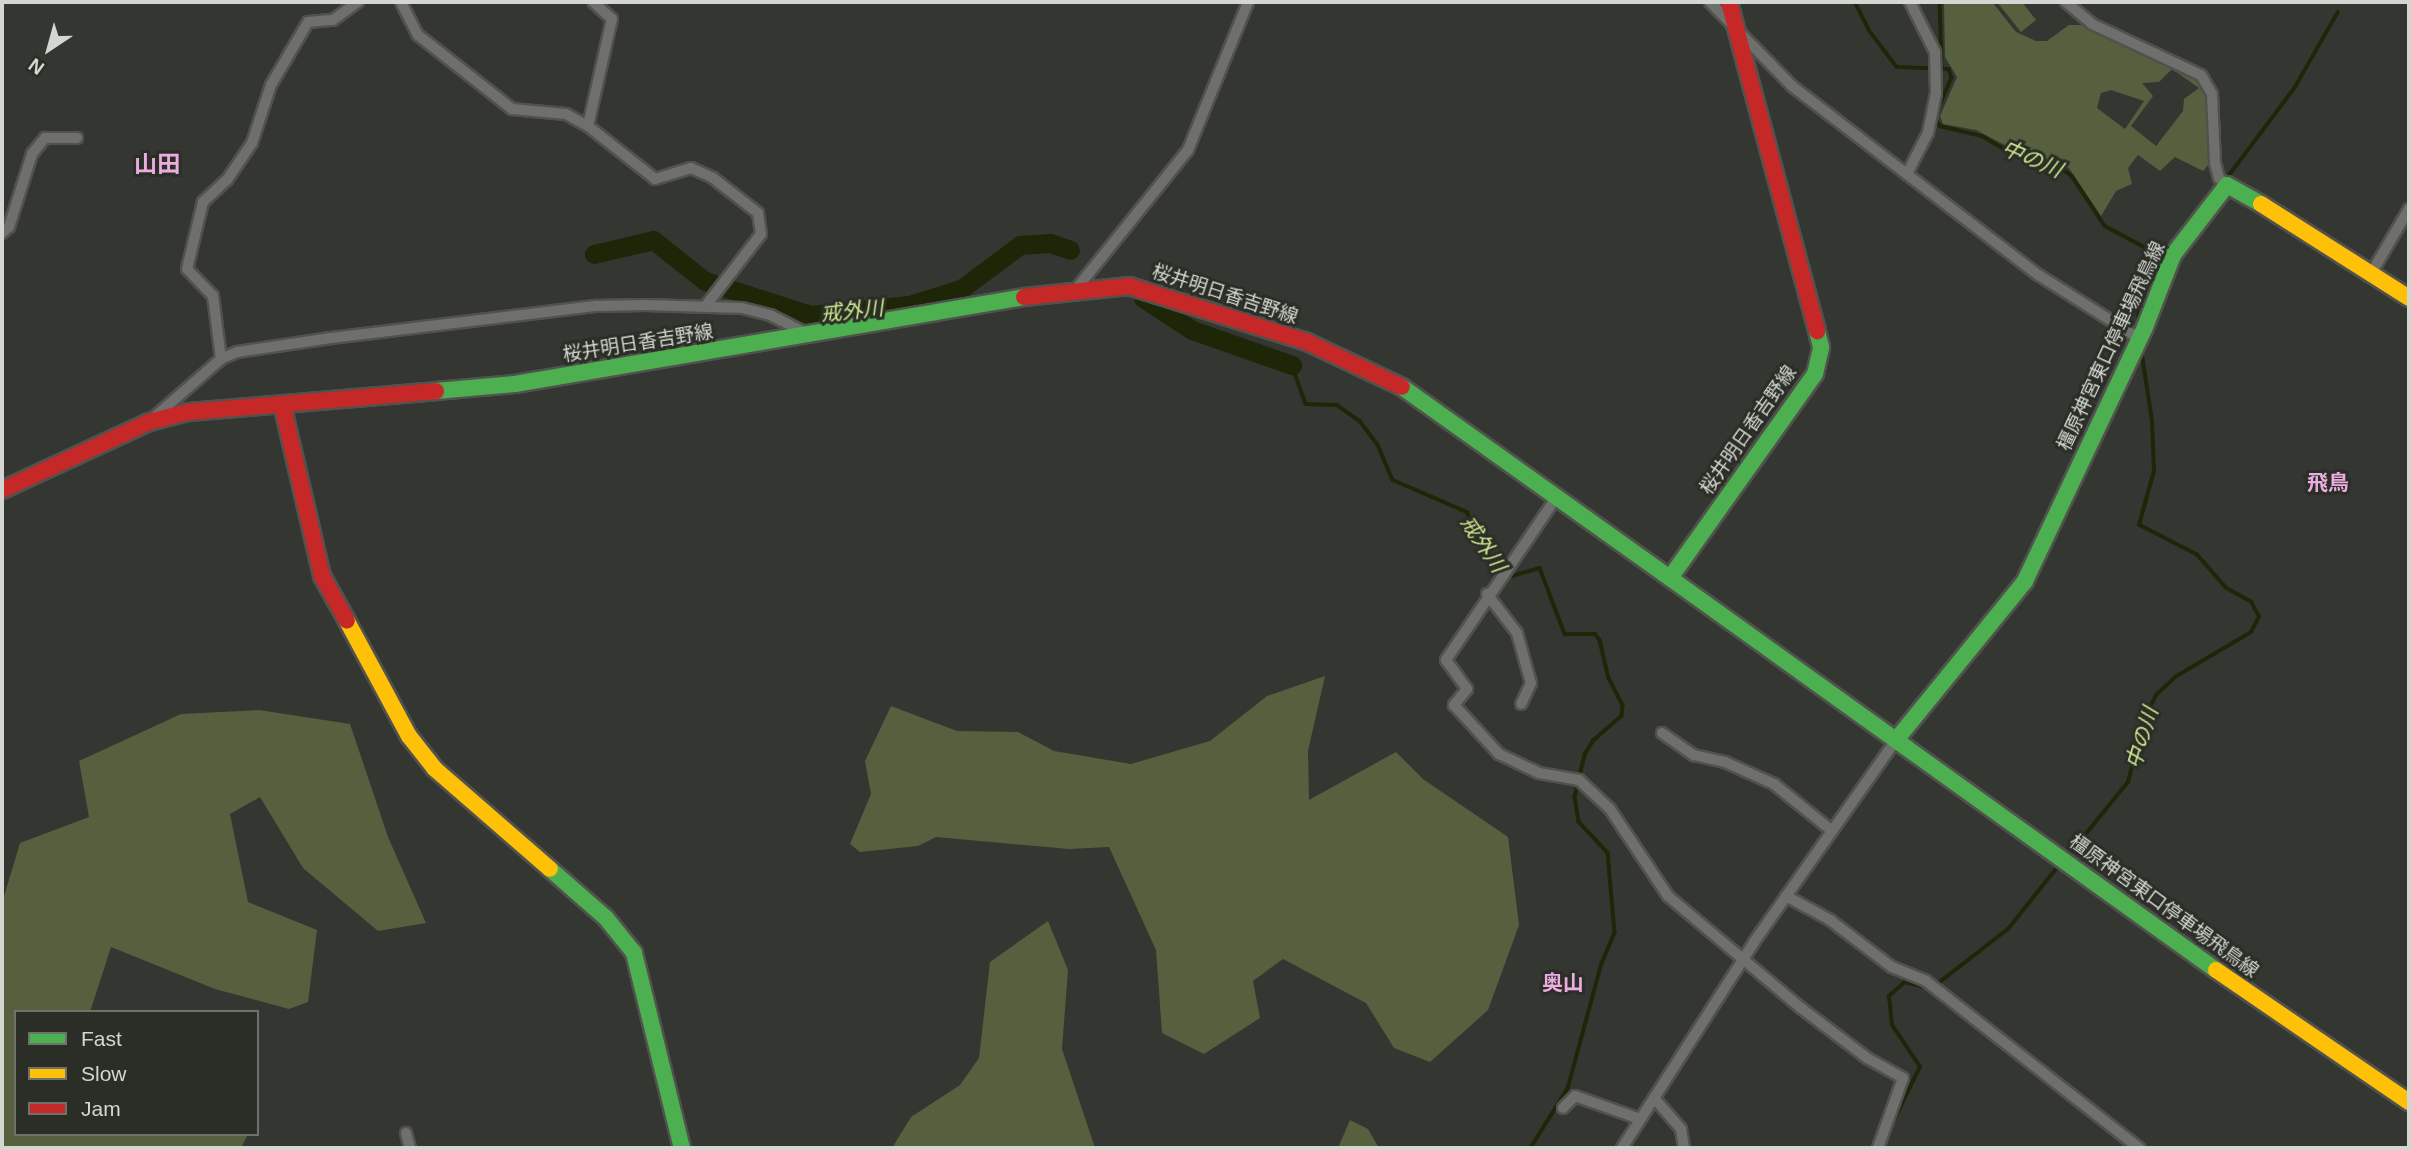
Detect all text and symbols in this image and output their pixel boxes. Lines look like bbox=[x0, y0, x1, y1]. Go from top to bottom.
north arrow bbox=[14, 14, 84, 84]
text: N bbox=[25, 54, 48, 79]
water label: 中の川 bbox=[1998, 135, 2066, 183]
district label: 山田 bbox=[134, 150, 180, 178]
street label: 橿原神宮東口停車場飛鳥線 bbox=[2052, 238, 2170, 454]
street label: 桜井明日香吉野線 bbox=[1149, 260, 1301, 328]
water label: 戒外川 bbox=[819, 295, 885, 327]
street label: 桜井明日香吉野線 bbox=[561, 320, 715, 366]
street label: 桜井明日香吉野線 bbox=[1695, 361, 1801, 499]
district label: 飛鳥 bbox=[2307, 470, 2349, 496]
water label: 戒外川 bbox=[1455, 511, 1511, 577]
water label: 中の川 bbox=[2121, 704, 2163, 772]
street label: 橿原神宮東口停車場飛鳥線 bbox=[2065, 830, 2263, 982]
district label: 奥山 bbox=[1542, 970, 1584, 996]
legend bbox=[14, 1010, 259, 1136]
text: Fast bbox=[81, 1027, 122, 1050]
text: Slow bbox=[81, 1062, 127, 1085]
text: Jam bbox=[81, 1097, 121, 1120]

